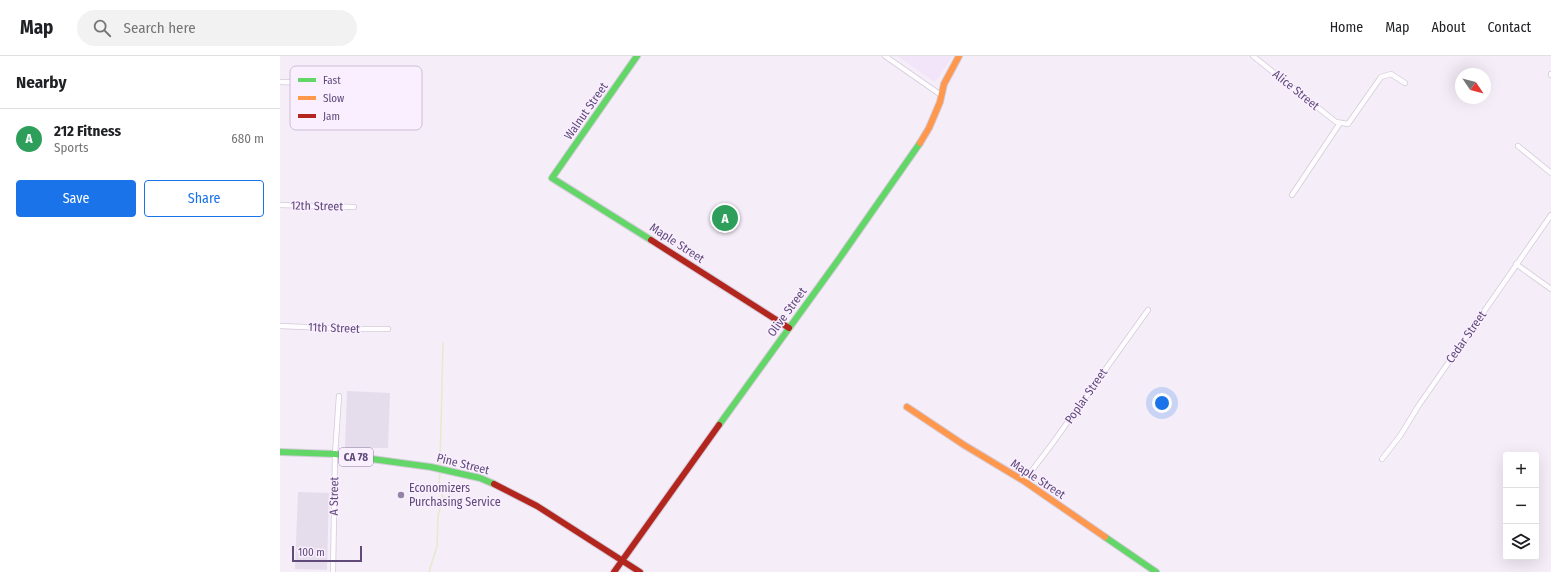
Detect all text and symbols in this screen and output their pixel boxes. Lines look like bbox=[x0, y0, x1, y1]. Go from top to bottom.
search box bbox=[77, 10, 357, 46]
text: Map bbox=[20, 16, 53, 39]
icon: search bbox=[91, 17, 113, 39]
text: Search here bbox=[123, 19, 196, 37]
text: Home bbox=[1330, 19, 1363, 36]
text: Map bbox=[1385, 19, 1409, 36]
text: About bbox=[1431, 19, 1466, 36]
text: Contact bbox=[1488, 19, 1531, 36]
legend bbox=[290, 66, 422, 130]
street label: Alice Street bbox=[1270, 67, 1322, 113]
north arrow bbox=[1455, 68, 1491, 104]
text: Nearby bbox=[16, 72, 67, 93]
text: Fast bbox=[323, 74, 341, 87]
street label: Walnut Street bbox=[561, 80, 611, 142]
text: Slow bbox=[323, 92, 344, 105]
text: Jam bbox=[323, 110, 340, 123]
text: 212 Fitness bbox=[54, 122, 121, 140]
text: A bbox=[25, 131, 33, 146]
text: 680 m bbox=[231, 131, 264, 146]
text: Sports bbox=[54, 140, 89, 155]
button: Save bbox=[16, 180, 136, 217]
button: Share bbox=[144, 180, 264, 217]
street label: 12th Street bbox=[291, 199, 343, 213]
pin: A bbox=[712, 203, 738, 233]
street label: Maple Street bbox=[647, 220, 707, 266]
street label: Olive Street bbox=[765, 285, 810, 339]
street label: Cedar Street bbox=[1443, 308, 1489, 366]
street label: 11th Street bbox=[308, 320, 360, 336]
street label: Poplar Street bbox=[1062, 366, 1110, 426]
your location bbox=[1152, 393, 1172, 413]
road number: CA 78 bbox=[339, 448, 373, 466]
street label: Pine Street bbox=[435, 451, 491, 477]
map controls bbox=[1503, 452, 1539, 560]
button: + bbox=[1503, 452, 1539, 488]
street label: Maple Street bbox=[1008, 456, 1068, 502]
street label: A Street bbox=[327, 476, 341, 515]
place label: Economizers Purchasing Service bbox=[409, 481, 501, 509]
button: − bbox=[1503, 488, 1539, 524]
marker: Economizers Purchasing Service bbox=[396, 490, 406, 500]
button: layers bbox=[1503, 524, 1539, 560]
scale bar bbox=[292, 544, 362, 563]
text: 100 m bbox=[298, 546, 325, 559]

